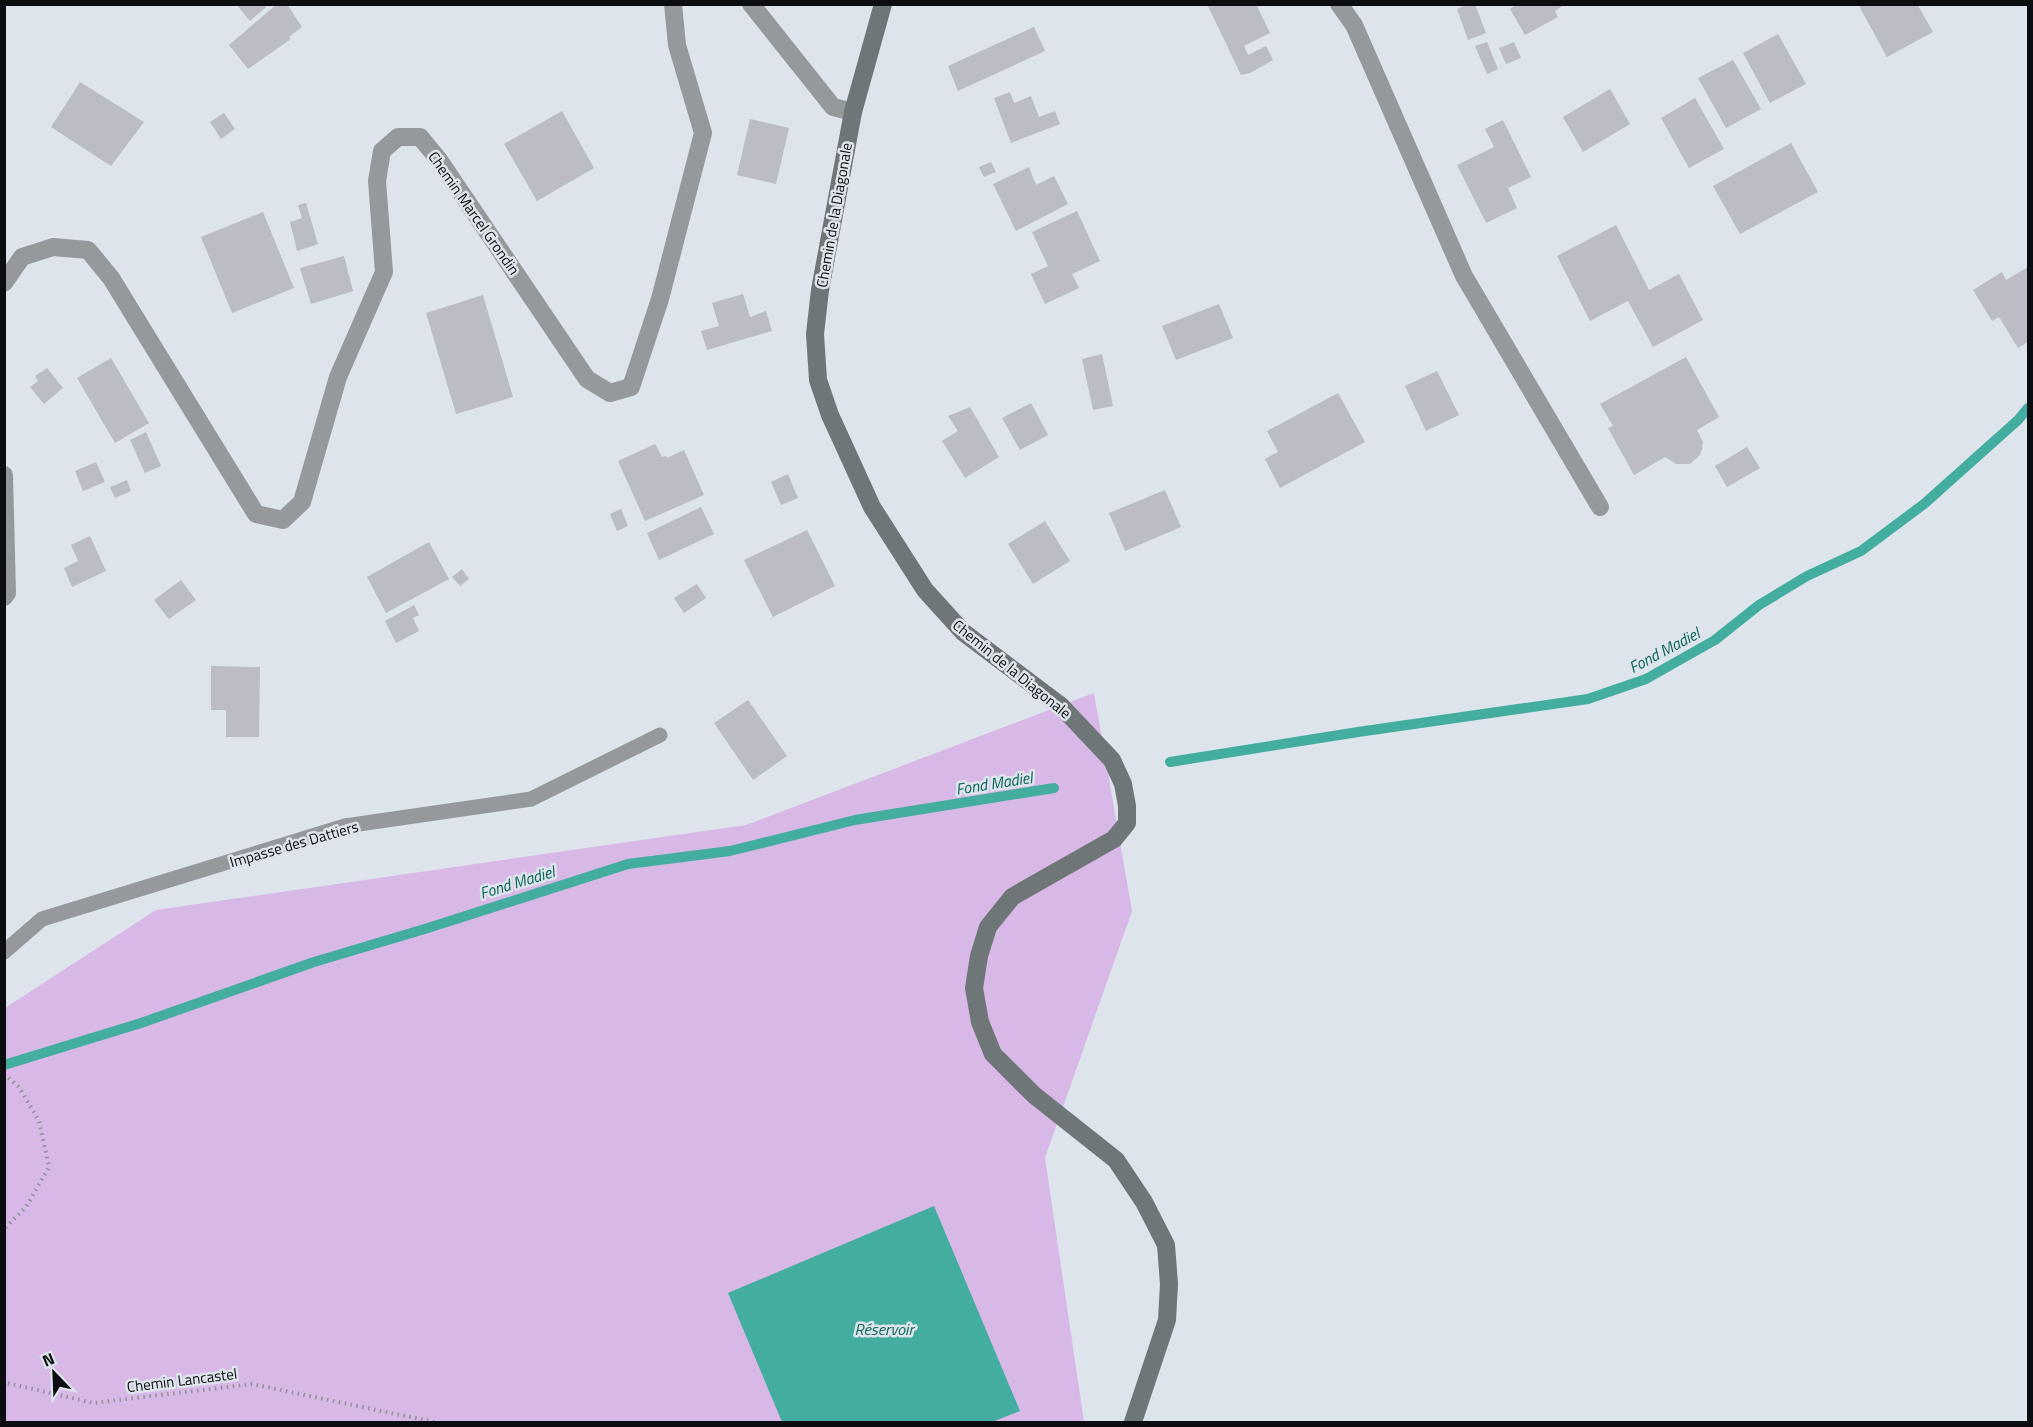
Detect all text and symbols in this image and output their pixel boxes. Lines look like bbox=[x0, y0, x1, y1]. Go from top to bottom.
street label: Chemin de la Diagonale bbox=[810, 141, 858, 289]
street label: Chemin Marcel Grondin bbox=[423, 146, 525, 280]
street label: Chemin de la Diagonale bbox=[948, 614, 1076, 724]
water label: Fond Madiel bbox=[1624, 620, 1705, 679]
water label: Fond Madiel bbox=[954, 765, 1036, 801]
street label: Impasse des Dattiers bbox=[227, 815, 361, 873]
water label: Fond Madiel bbox=[476, 859, 559, 905]
water label: Réservoir bbox=[855, 1317, 915, 1341]
north arrow bbox=[24, 1343, 84, 1403]
text: N bbox=[38, 1346, 58, 1372]
street label: Chemin Lancastel bbox=[125, 1362, 239, 1398]

